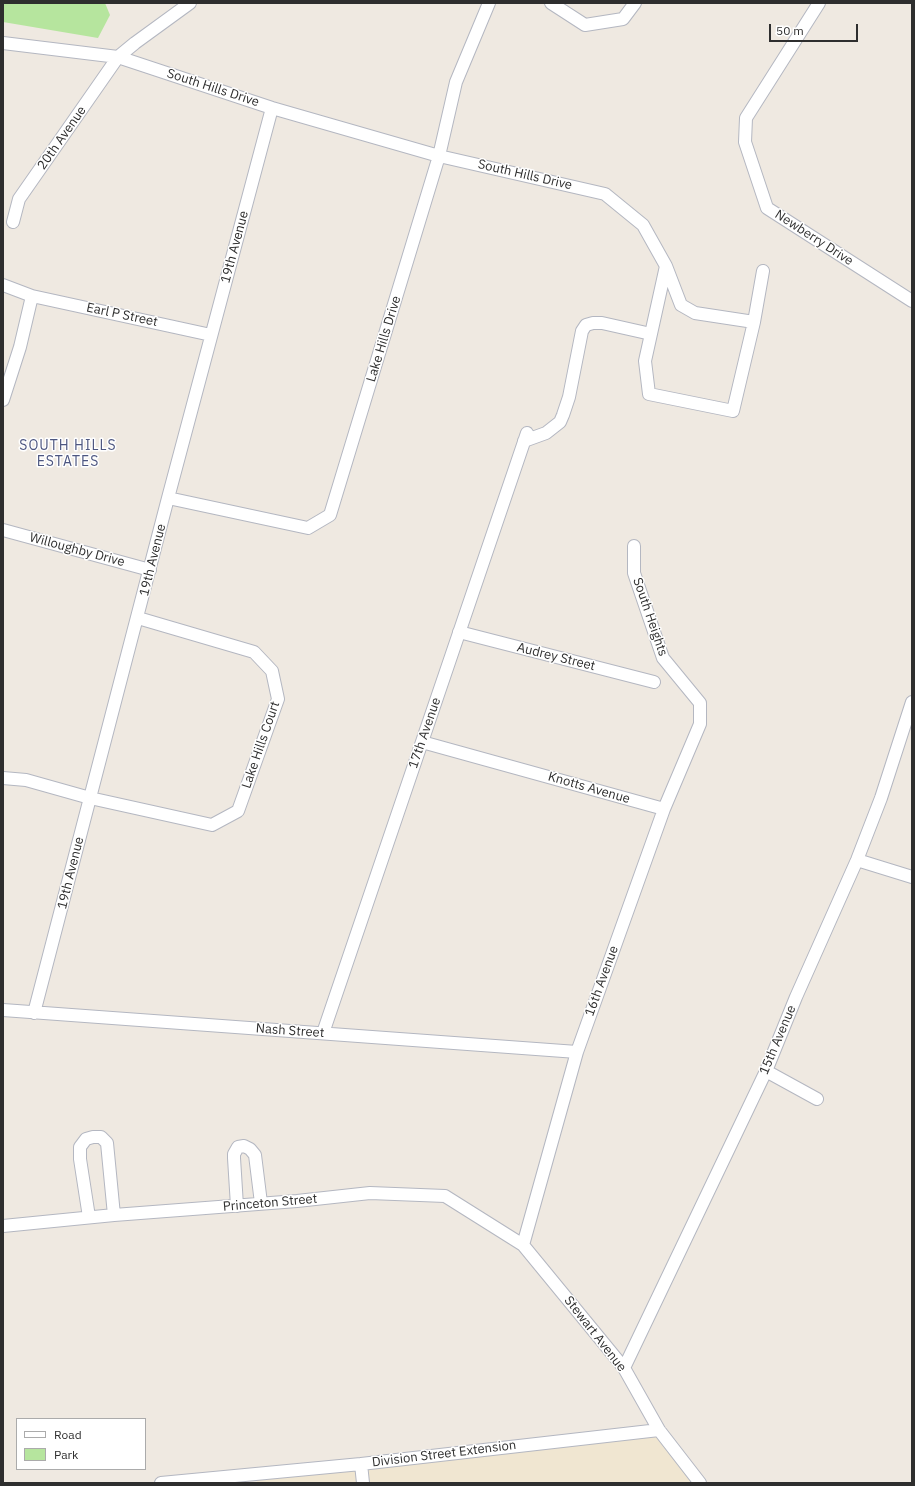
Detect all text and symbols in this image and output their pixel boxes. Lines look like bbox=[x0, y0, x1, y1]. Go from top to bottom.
scale bar bbox=[771, 16, 860, 42]
text: 50 m bbox=[776, 23, 804, 38]
street label: South Hills Drive bbox=[165, 66, 261, 110]
street label: 20th Avenue bbox=[34, 103, 90, 173]
street label: South Hills Drive bbox=[476, 157, 574, 193]
street label: Newberry Drive bbox=[772, 207, 856, 269]
street label: 19th Avenue bbox=[218, 209, 252, 285]
street label: Lake Hills Drive bbox=[363, 294, 405, 384]
street label: Earl P Street bbox=[85, 300, 159, 330]
district label: SOUTH HILLS ESTATES bbox=[19, 438, 117, 470]
street label: 19th Avenue bbox=[136, 522, 170, 598]
street label: Willoughby Drive bbox=[28, 530, 126, 570]
street label: South Heights bbox=[629, 576, 671, 658]
street label: Audrey Street bbox=[515, 640, 597, 674]
street label: 17th Avenue bbox=[406, 695, 444, 771]
street label: Lake Hills Court bbox=[239, 699, 283, 791]
street label: Knotts Avenue bbox=[546, 769, 632, 807]
street label: 19th Avenue bbox=[54, 835, 88, 911]
street label: 16th Avenue bbox=[582, 944, 622, 1018]
street label: 15th Avenue bbox=[756, 1003, 800, 1077]
street label: Nash Street bbox=[255, 1021, 325, 1041]
street label: Princeton Street bbox=[222, 1191, 318, 1215]
street label: Stewart Avenue bbox=[561, 1293, 629, 1375]
legend bbox=[16, 1418, 146, 1470]
text: Road bbox=[54, 1427, 82, 1442]
street label: Division Street Extension bbox=[371, 1437, 517, 1471]
text: Park bbox=[54, 1447, 78, 1462]

